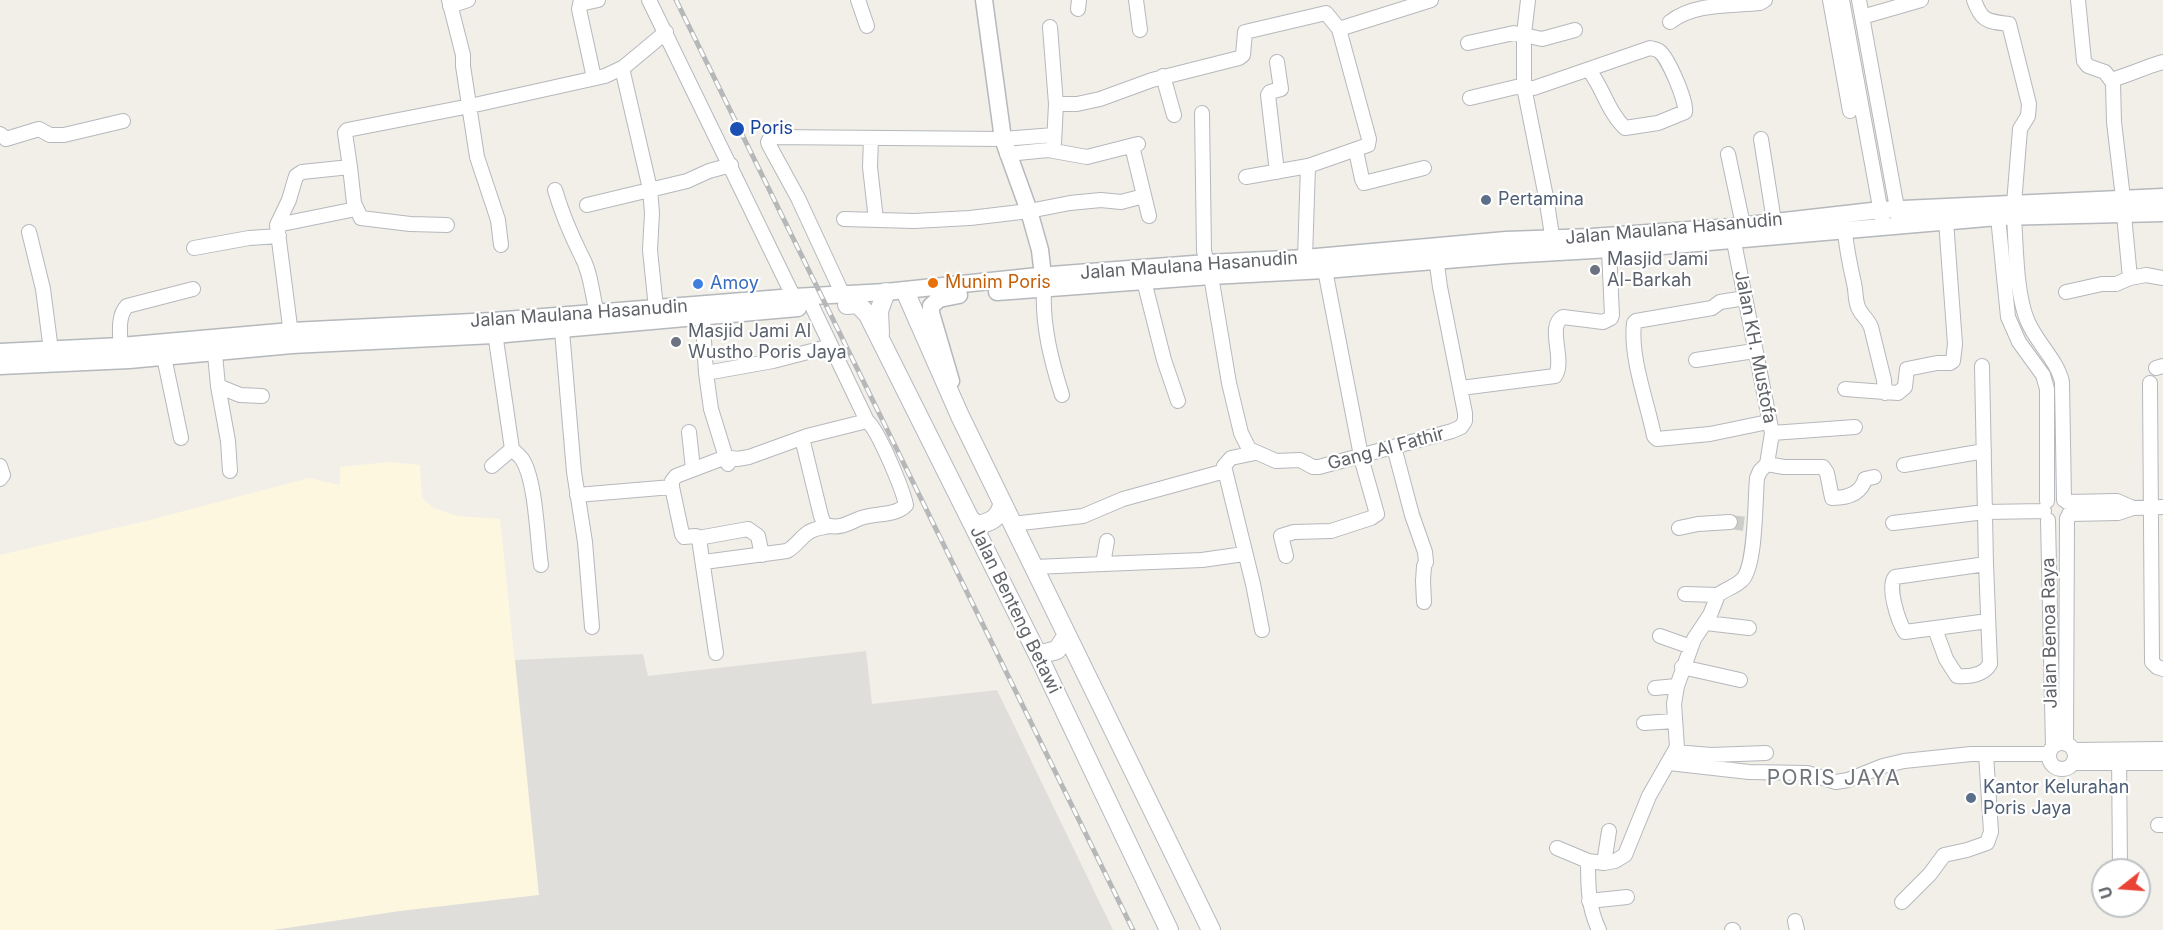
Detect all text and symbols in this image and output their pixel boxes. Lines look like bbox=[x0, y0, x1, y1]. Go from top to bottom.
place label: Poris bbox=[750, 118, 793, 140]
marker: Poris bbox=[728, 120, 746, 138]
place label: Pertamina bbox=[1498, 189, 1584, 211]
marker: Pertamina bbox=[1479, 193, 1493, 207]
street label: Jalan Maulana Hasanudin bbox=[1564, 209, 1784, 249]
street label: Jalan Maulana Hasanudin bbox=[1079, 248, 1299, 284]
place label: Masjid Jami Al-Barkah bbox=[1607, 249, 1708, 292]
marker: Masjid Jami Al-Barkah bbox=[1588, 263, 1602, 277]
street label: Jalan KH. Mustofa bbox=[1730, 269, 1780, 425]
place label: Munim Poris bbox=[945, 272, 1051, 294]
place label: Amoy bbox=[710, 273, 759, 295]
marker: Munim Poris bbox=[926, 276, 940, 290]
marker: Amoy bbox=[691, 277, 705, 291]
street label: Jalan Maulana Hasanudin bbox=[469, 296, 689, 332]
place label: Masjid Jami Al Wustho Poris Jaya bbox=[688, 321, 847, 364]
marker: Masjid Jami Al Wustho Poris Jaya bbox=[669, 335, 683, 349]
street label: Gang Al Fathir bbox=[1325, 423, 1447, 475]
street label: Jalan Benteng Betawi bbox=[965, 523, 1065, 697]
street label: Jalan Benoa Raya bbox=[2038, 557, 2062, 709]
district label: PORIS JAYA bbox=[1767, 766, 1901, 792]
place label: Kantor Kelurahan Poris Jaya bbox=[1983, 777, 2129, 820]
marker: Kantor Kelurahan Poris Jaya bbox=[1964, 791, 1978, 805]
north arrow bbox=[2091, 858, 2151, 918]
text: U bbox=[2094, 884, 2117, 901]

